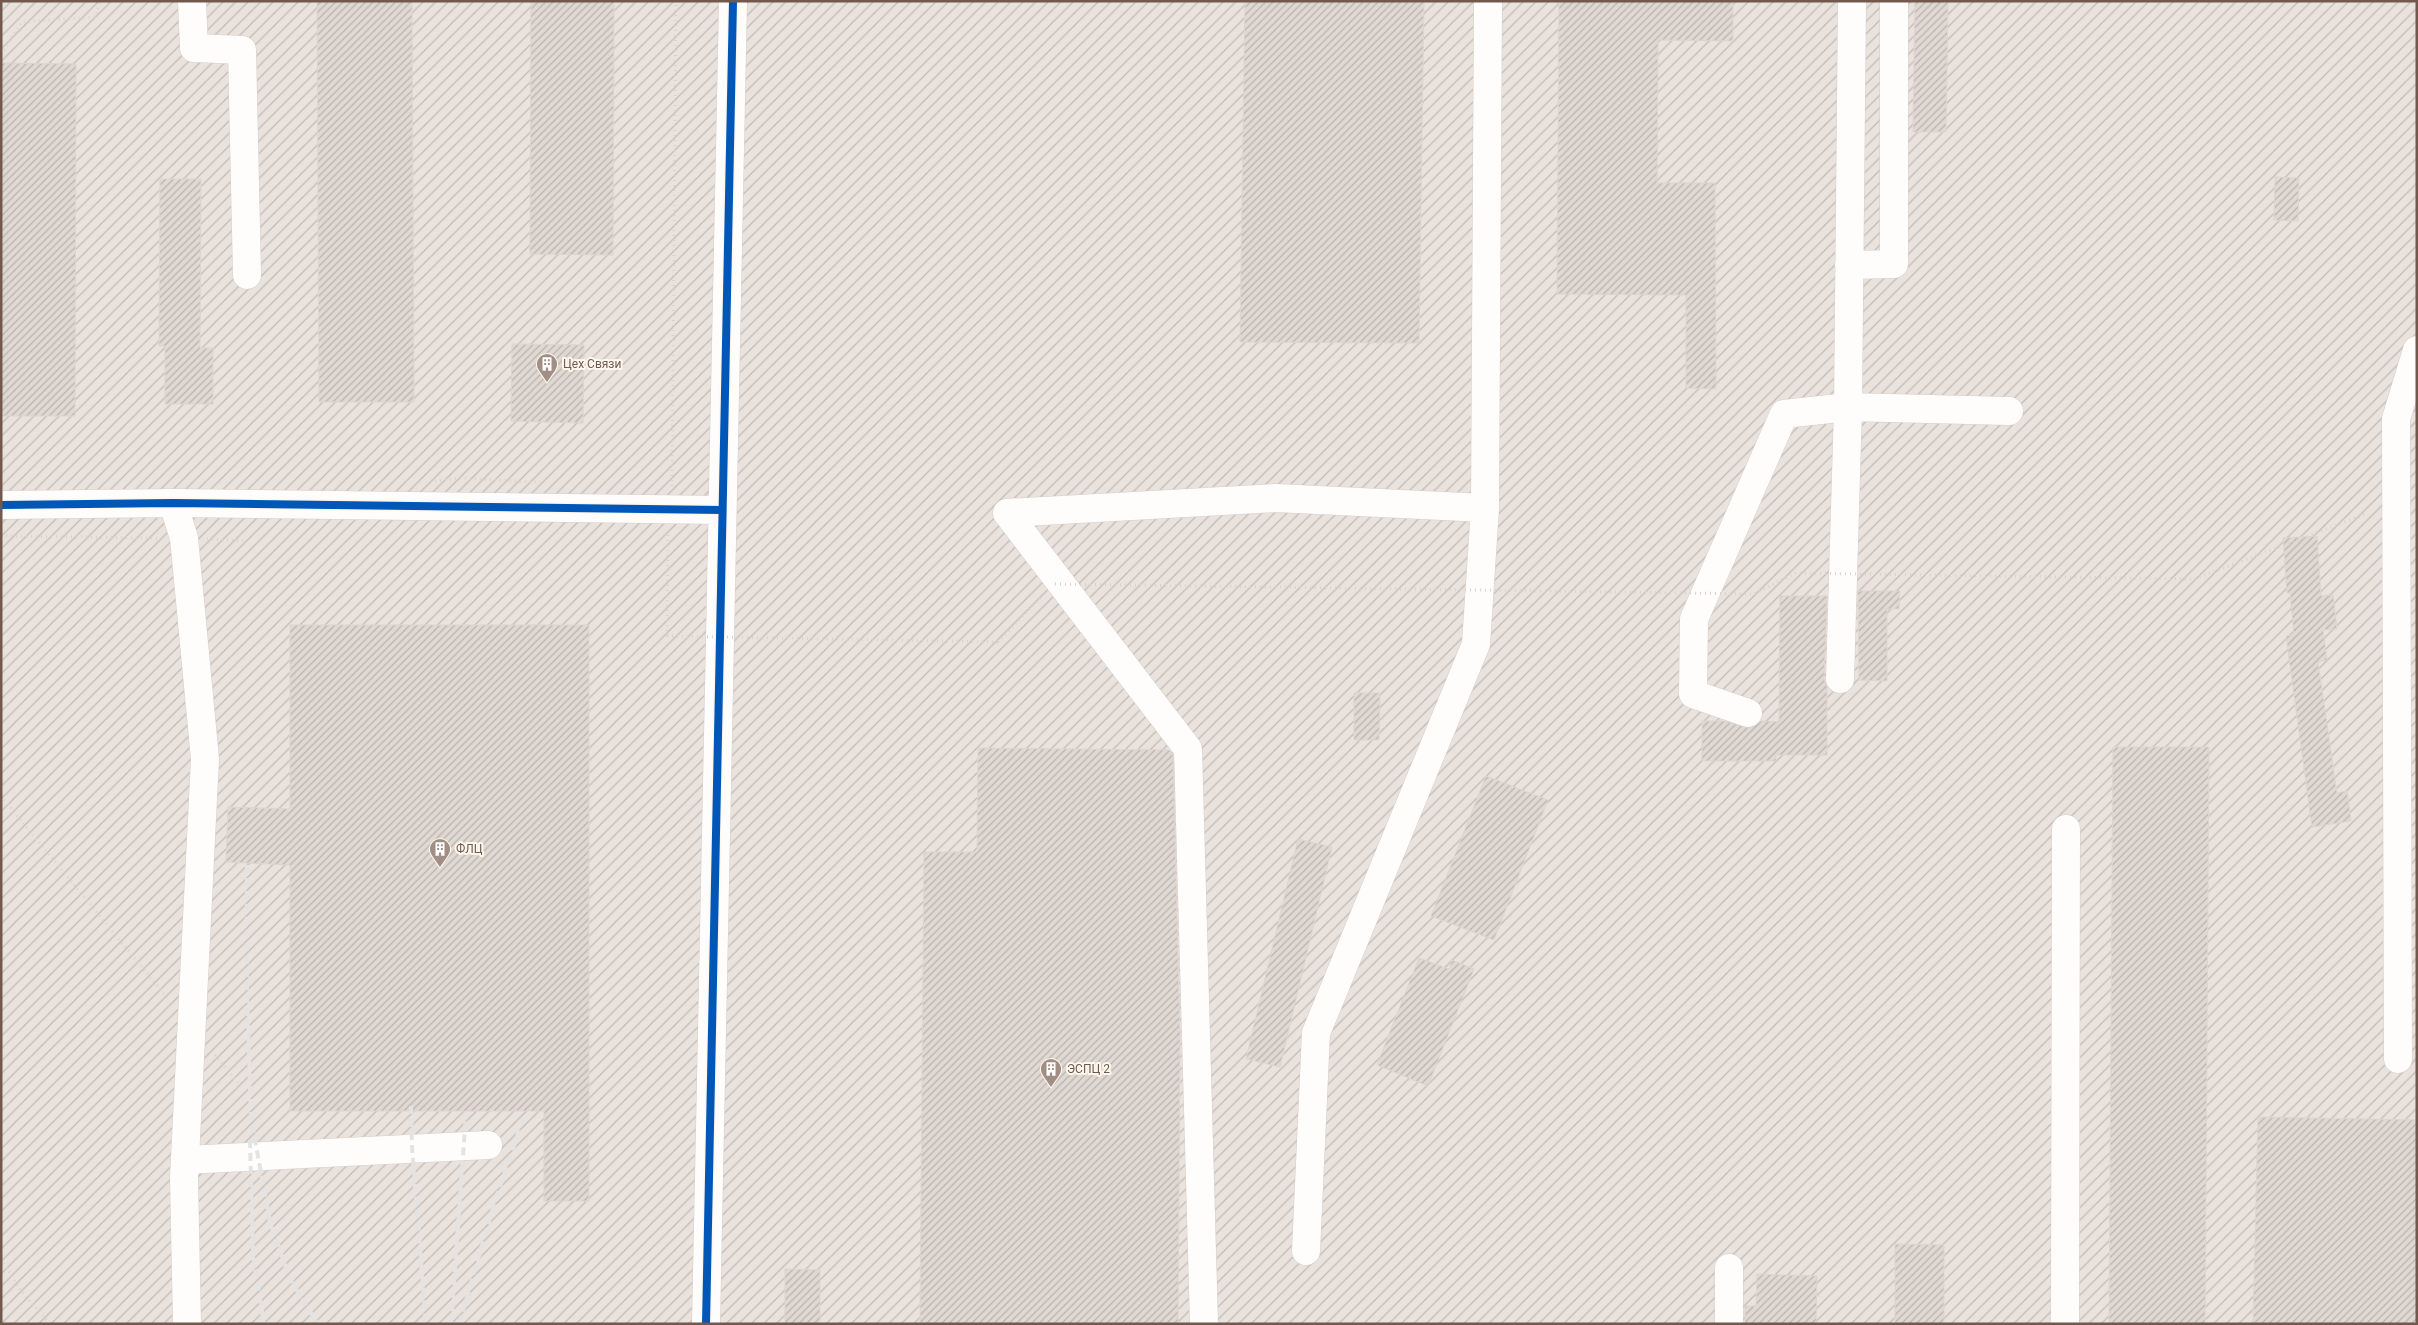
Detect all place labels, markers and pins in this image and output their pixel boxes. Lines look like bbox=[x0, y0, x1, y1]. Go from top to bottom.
building icon: Цех Связи bbox=[535, 352, 559, 383]
place label: Цех Связи bbox=[563, 357, 621, 371]
building icon: ФЛЦ bbox=[428, 837, 452, 868]
place label: ФЛЦ bbox=[456, 842, 483, 856]
building icon: ЭСПЦ 2 bbox=[1039, 1057, 1063, 1088]
place label: ЭСПЦ 2 bbox=[1067, 1062, 1110, 1076]

